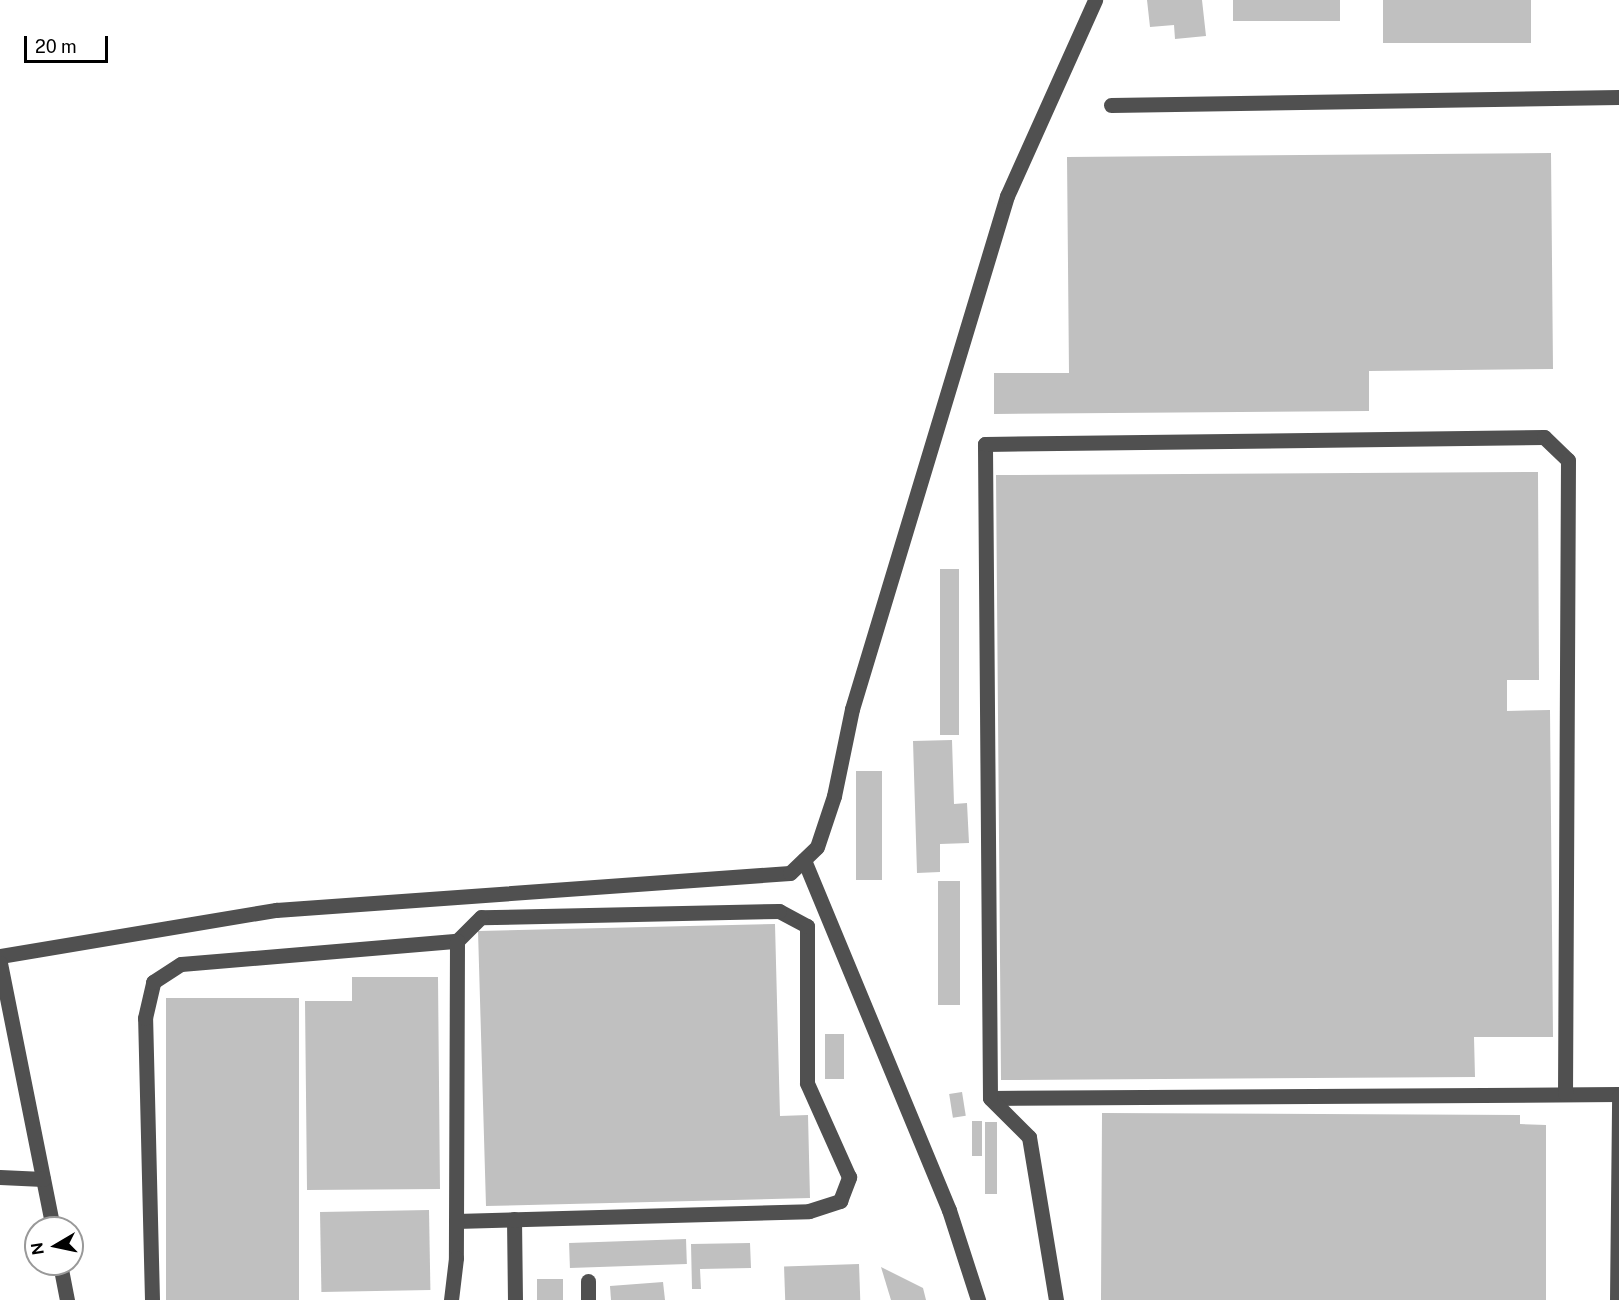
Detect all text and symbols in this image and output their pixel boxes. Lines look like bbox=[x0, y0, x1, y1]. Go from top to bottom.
scale bar bbox=[27, 24, 111, 62]
text: 20 m bbox=[35, 36, 77, 57]
north arrow bbox=[24, 1216, 84, 1276]
text: N bbox=[27, 1241, 48, 1256]

